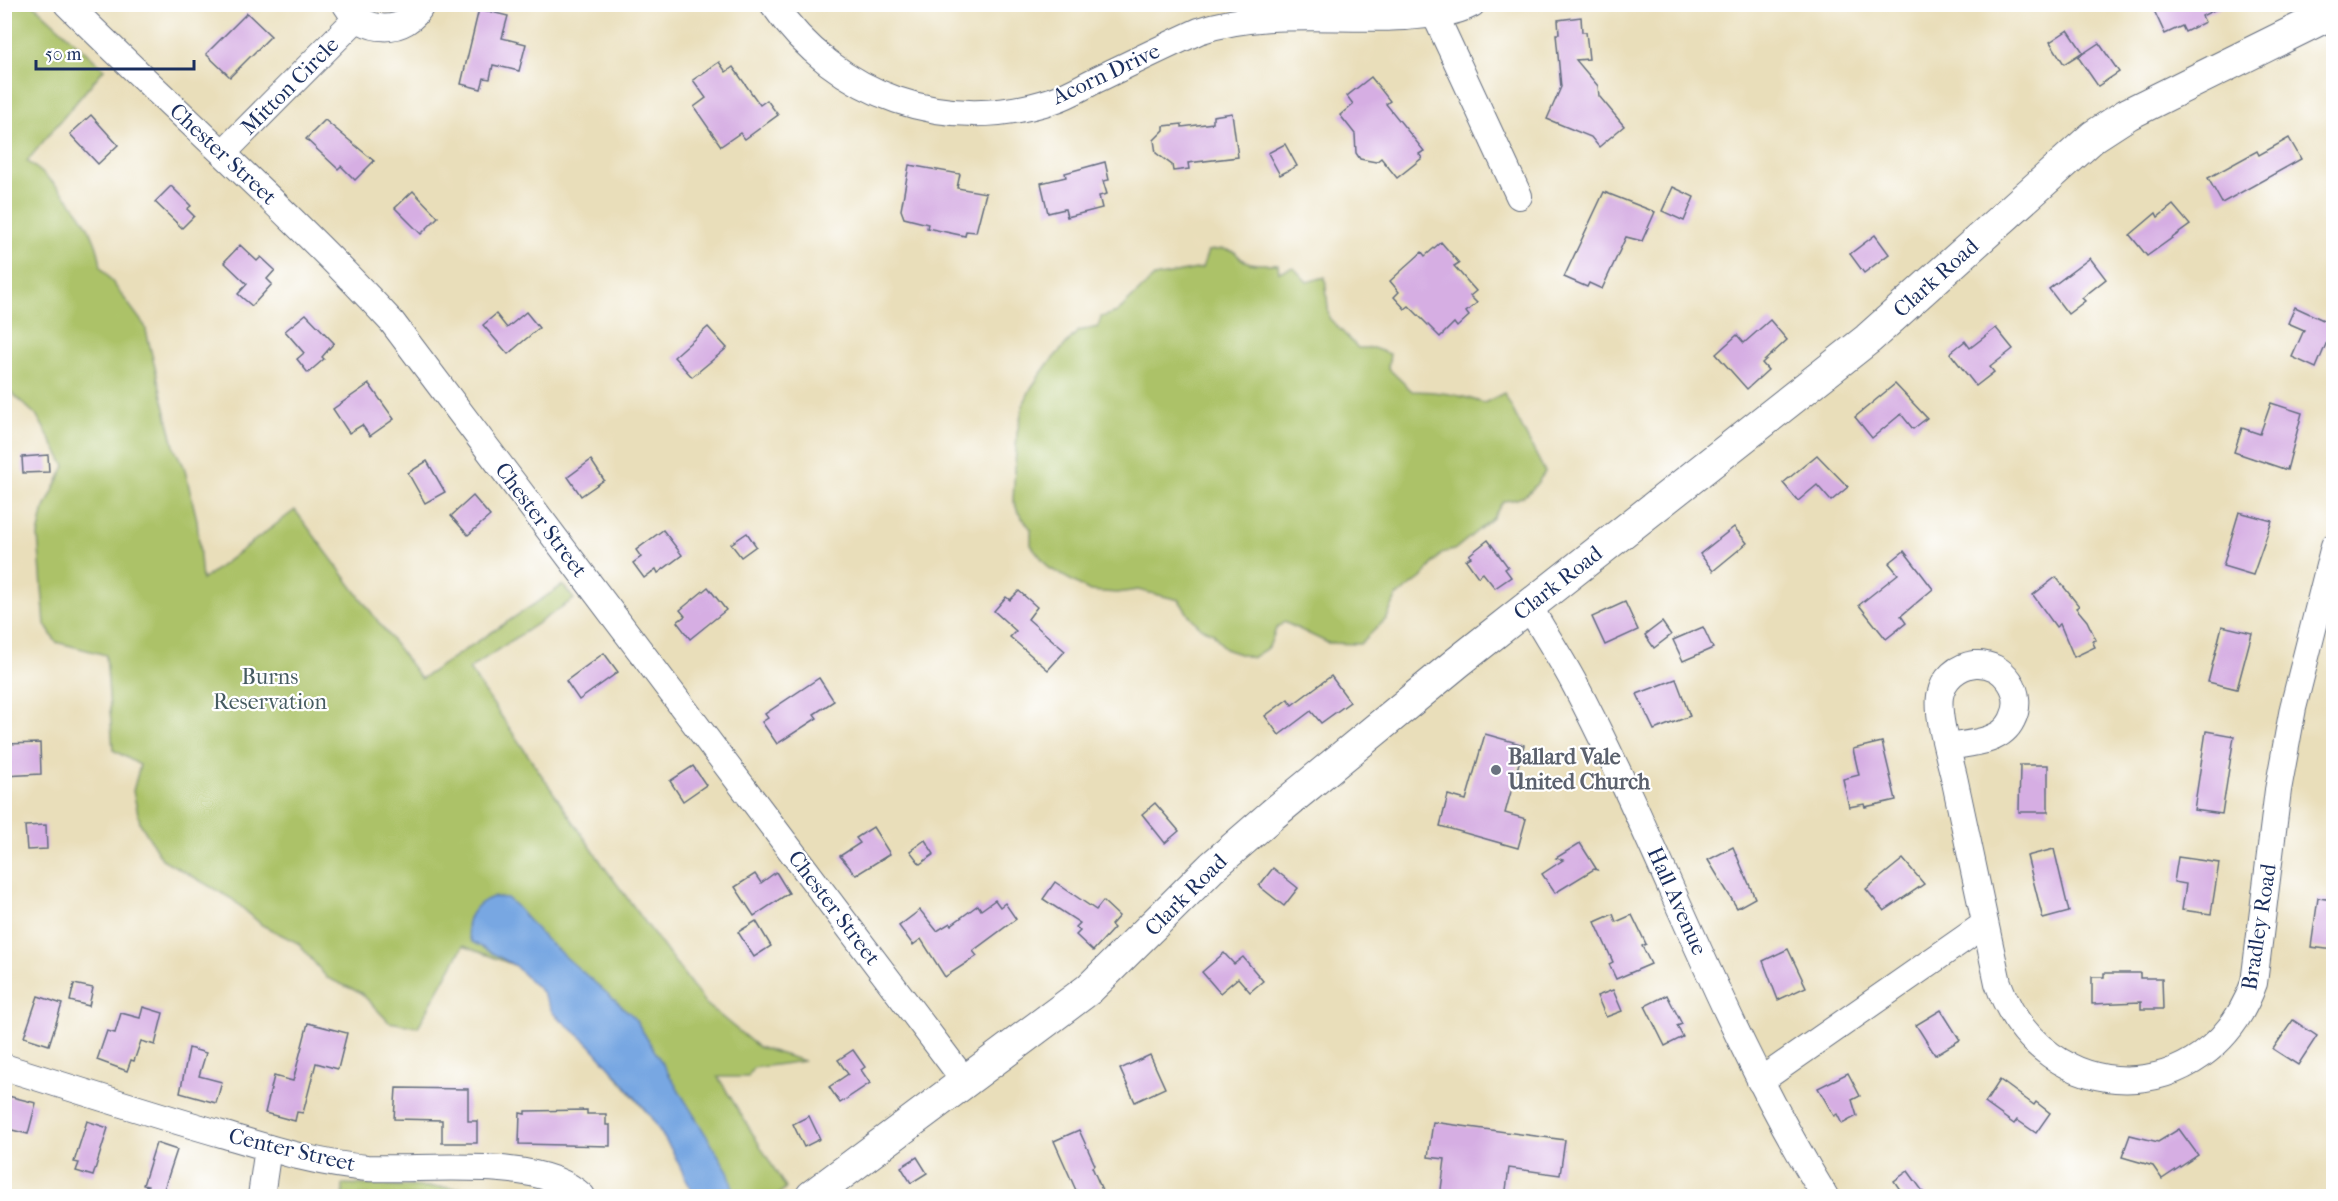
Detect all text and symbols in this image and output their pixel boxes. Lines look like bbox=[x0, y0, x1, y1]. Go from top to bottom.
street label: Mitton Circle bbox=[236, 32, 344, 140]
scale bar bbox=[36, 33, 194, 71]
street label: Acorn Drive bbox=[1047, 38, 1164, 111]
text: 50 m bbox=[45, 44, 82, 65]
street label: Chester Street bbox=[164, 98, 282, 210]
street label: Clark Road bbox=[1888, 232, 1985, 323]
street label: Chester Street bbox=[489, 457, 593, 583]
street label: Clark Road bbox=[1509, 540, 1608, 626]
park label: Burns Reservation bbox=[213, 664, 327, 715]
place label: Ballard Vale United Church bbox=[1507, 744, 1651, 795]
marker: Ballard Vale United Church bbox=[1489, 763, 1503, 777]
street label: Hall Avenue bbox=[1642, 843, 1712, 959]
street label: Chester Street bbox=[782, 845, 886, 971]
street label: Clark Road bbox=[1140, 848, 1233, 941]
street label: Bradley Road bbox=[2236, 861, 2282, 992]
street label: Center Street bbox=[226, 1123, 358, 1177]

